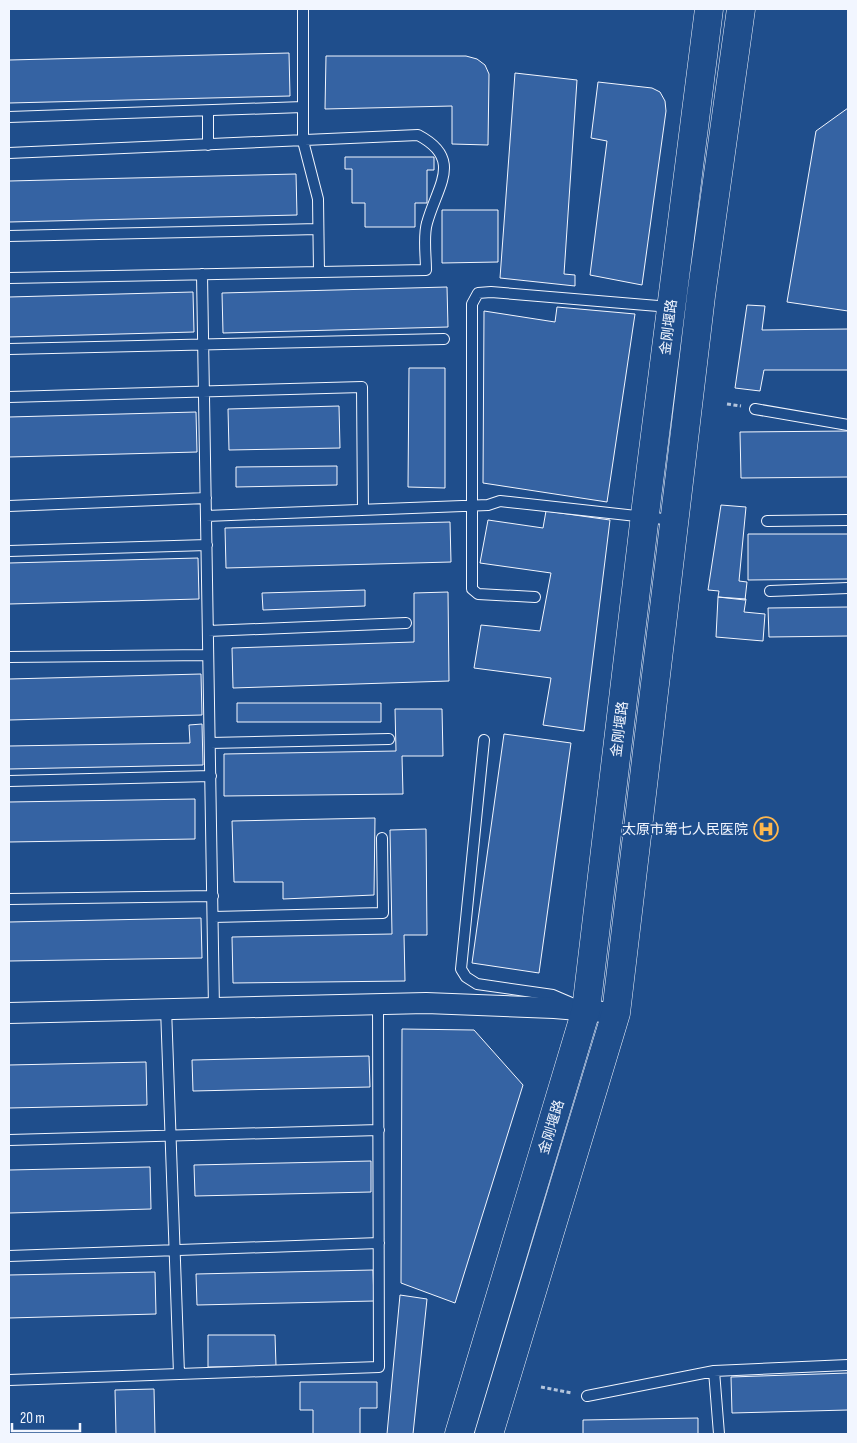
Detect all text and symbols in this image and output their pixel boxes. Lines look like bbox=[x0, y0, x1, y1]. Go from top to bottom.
street label: 金刚堰路 bbox=[657, 298, 680, 356]
street label: 金刚堰路 bbox=[608, 700, 631, 758]
hospital icon: 太原市第七人民医院 bbox=[753, 816, 779, 842]
place label: 太原市第七人民医院 bbox=[622, 821, 748, 838]
street label: 金刚堰路 bbox=[535, 1098, 568, 1156]
scale bar bbox=[12, 1400, 80, 1432]
text: 20 m bbox=[20, 1409, 45, 1428]

